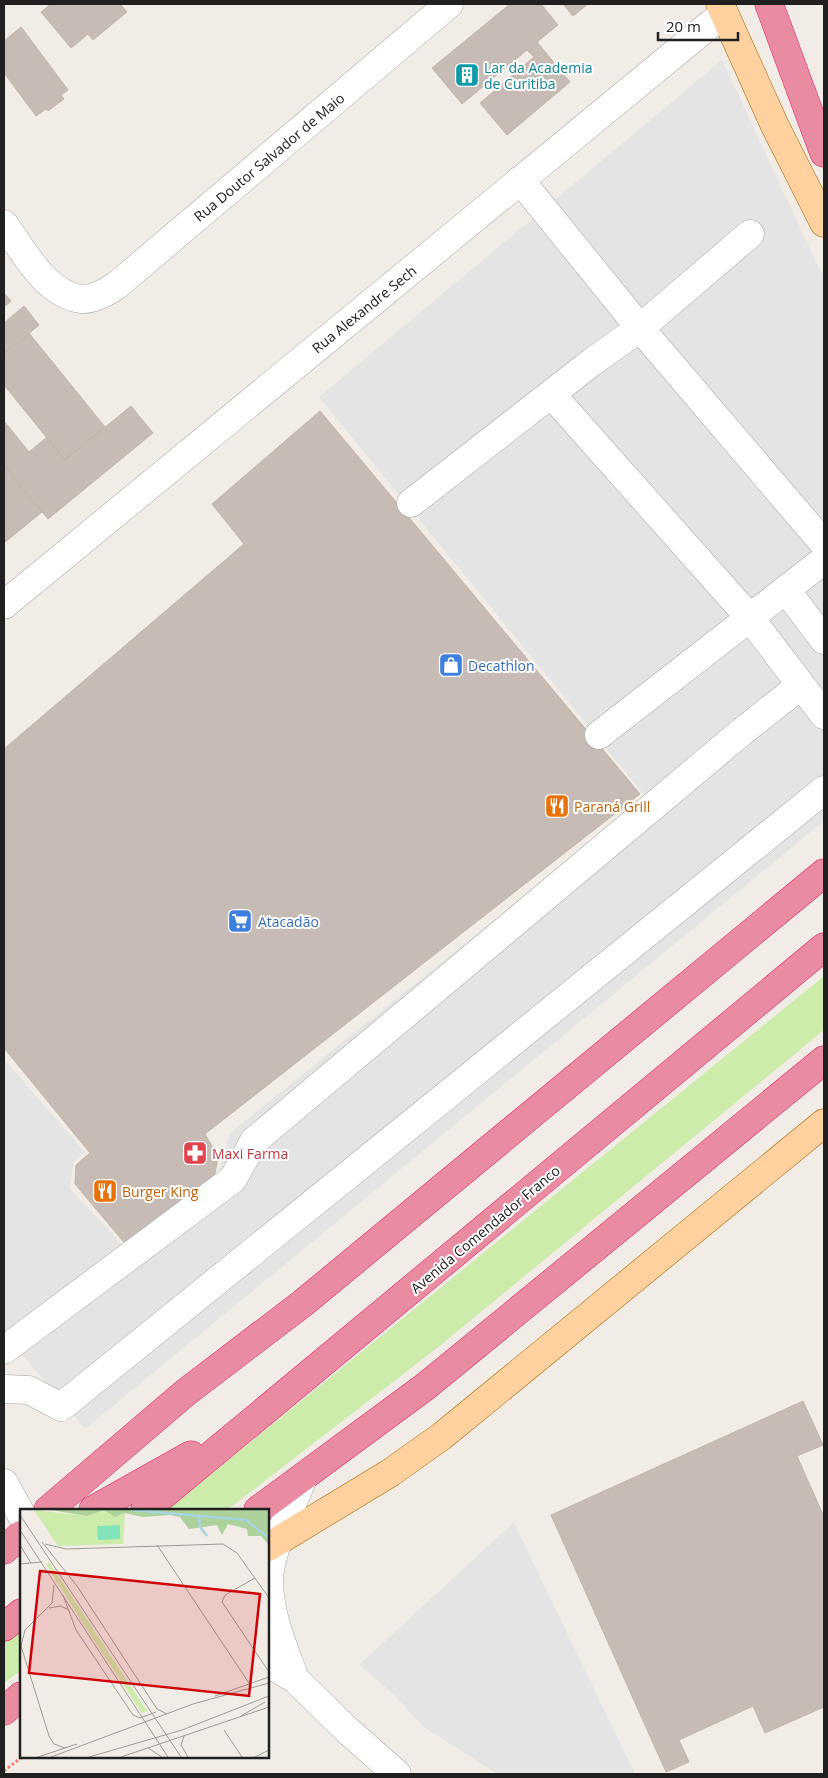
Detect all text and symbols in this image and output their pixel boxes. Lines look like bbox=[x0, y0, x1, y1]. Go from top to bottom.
scale bar bbox=[658, 10, 738, 42]
text: 20 m bbox=[666, 16, 701, 36]
place label: Lar da Academia de Curitiba bbox=[484, 58, 592, 93]
building icon: Lar da Academia de Curitiba bbox=[454, 62, 480, 88]
street label: Rua Doutor Salvador de Maio bbox=[190, 88, 348, 226]
street label: Rua Alexandre Sech bbox=[308, 261, 420, 357]
shop icon: Decathlon bbox=[438, 652, 464, 678]
place label: Decathlon bbox=[468, 656, 535, 675]
restaurant icon: Paraná Grill bbox=[544, 793, 570, 819]
place label: Paraná Grill bbox=[574, 797, 650, 816]
supermarket icon: Atacadão bbox=[227, 908, 253, 934]
place label: Atacadão bbox=[258, 912, 319, 931]
pharmacy icon: Maxi Farma bbox=[182, 1140, 208, 1166]
place label: Maxi Farma bbox=[212, 1144, 288, 1163]
street label: Avenida Comendador Franco bbox=[406, 1161, 564, 1297]
restaurant icon: Burger King bbox=[92, 1178, 118, 1204]
place label: Burger King bbox=[122, 1182, 199, 1201]
inset map bbox=[20, 1509, 269, 1758]

